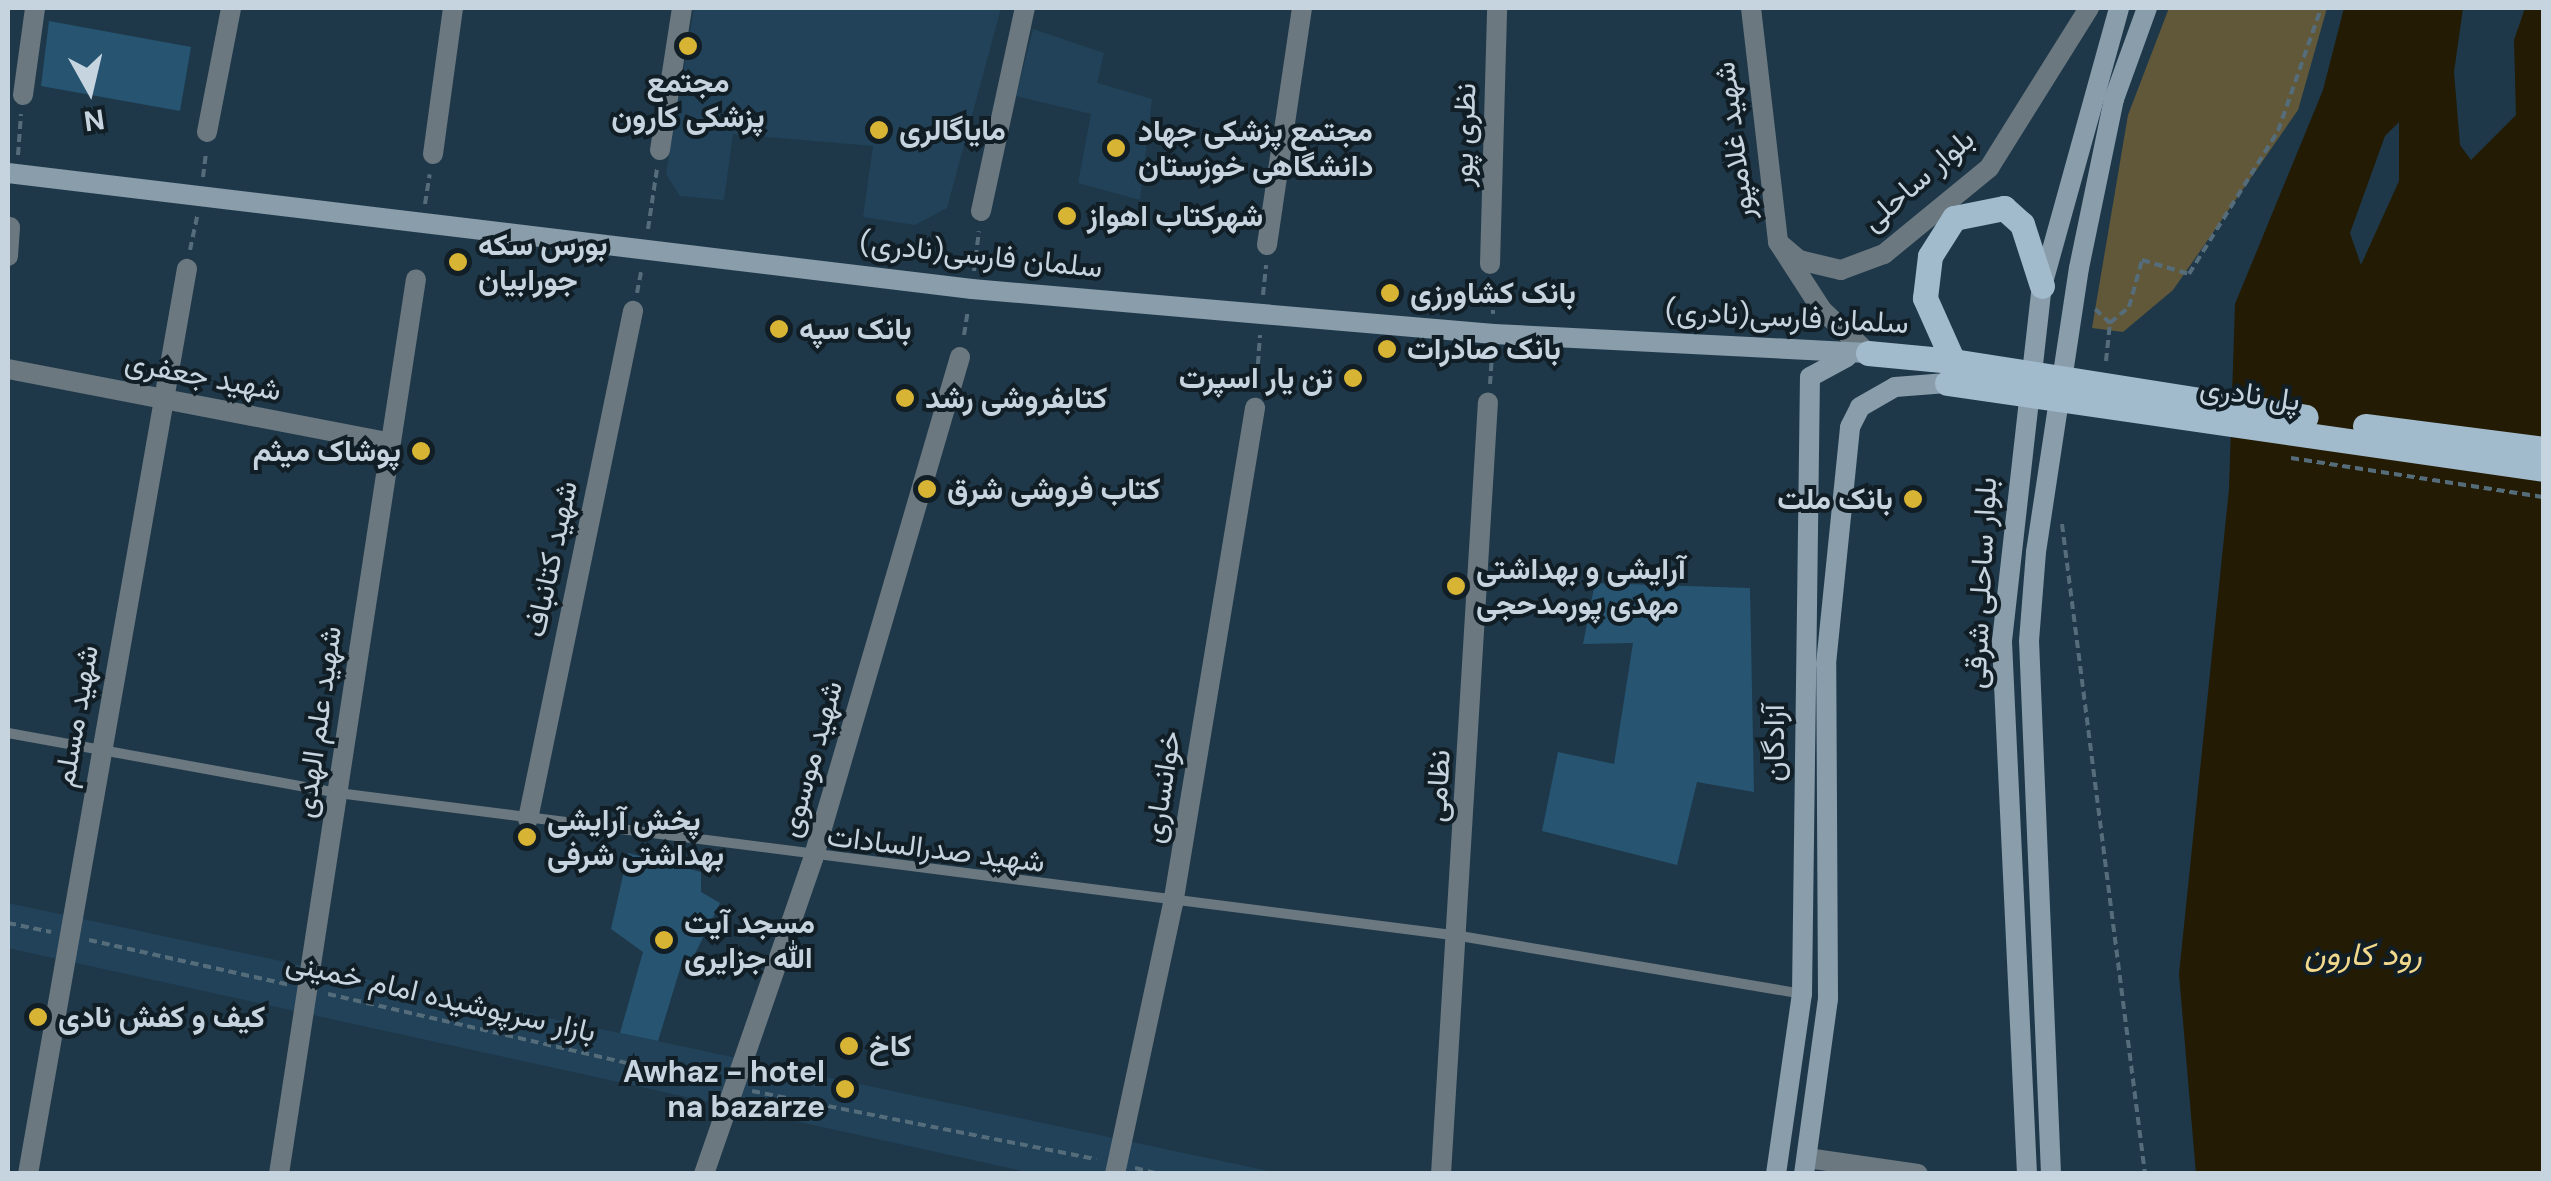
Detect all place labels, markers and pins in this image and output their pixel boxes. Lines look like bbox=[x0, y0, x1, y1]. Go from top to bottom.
marker: مجتمع پزشکی کارون bbox=[675, 33, 701, 59]
place label: مجتمع پزشکی کارون bbox=[611, 64, 765, 134]
place label: مایاگالری bbox=[899, 112, 1006, 148]
place label: مجتمع پزشکی جهاد دانشگاهی خوزستان bbox=[1138, 113, 1373, 184]
marker: مایاگالری bbox=[868, 119, 890, 141]
marker: مجتمع پزشکی جهاد دانشگاهی خوزستان bbox=[1103, 135, 1129, 161]
place label: شهرکتاب اهواز bbox=[1087, 198, 1263, 234]
marker: شهرکتاب اهواز bbox=[1056, 205, 1078, 227]
place label: بورس سکه جورابیان bbox=[478, 227, 608, 298]
marker: بورس سکه جورابیان bbox=[447, 251, 469, 273]
place label: بانک کشاورزی bbox=[1410, 275, 1576, 311]
marker: بانک کشاورزی bbox=[1379, 282, 1401, 304]
place label: بانک سپه bbox=[799, 311, 912, 347]
marker: بانک سپه bbox=[768, 318, 790, 340]
place label: بانک صادرات bbox=[1407, 331, 1561, 367]
marker: بانک صادرات bbox=[1376, 338, 1398, 360]
place label: تن یار اسپرت bbox=[1179, 360, 1333, 396]
marker: تن یار اسپرت bbox=[1342, 367, 1364, 389]
place label: کتابفروشی رشد bbox=[925, 380, 1107, 416]
marker: کتابفروشی رشد bbox=[894, 387, 916, 409]
place label: پوشاک میثم bbox=[253, 433, 401, 469]
marker: پوشاک میثم bbox=[410, 440, 432, 462]
place label: کتاب فروشی شرق bbox=[947, 471, 1161, 507]
marker: کتاب فروشی شرق bbox=[916, 478, 938, 500]
place label: بانک ملت bbox=[1777, 481, 1893, 517]
marker: بانک ملت bbox=[1902, 488, 1924, 510]
place label: آرایشی و بهداشتی مهدی پورمدحجی bbox=[1476, 551, 1686, 622]
marker: آرایشی و بهداشتی مهدی پورمدحجی bbox=[1445, 575, 1467, 597]
place label: پخش آرایشی بهداشتی شرفی bbox=[547, 802, 724, 872]
marker: پخش آرایشی بهداشتی شرفی bbox=[516, 826, 538, 848]
place label: مسجد آیت الله جزایری bbox=[684, 905, 815, 976]
marker: مسجد آیت الله جزایری bbox=[653, 929, 675, 951]
place label: کیف و کفش نادی bbox=[58, 999, 265, 1035]
marker: کیف و کفش نادی bbox=[27, 1006, 49, 1028]
place label: کاخ bbox=[869, 1028, 912, 1064]
marker: کاخ bbox=[838, 1035, 860, 1057]
place label: Awhaz - hotel na bazarze bbox=[623, 1054, 825, 1124]
marker: Awhaz - hotel na bazarze bbox=[834, 1078, 856, 1100]

